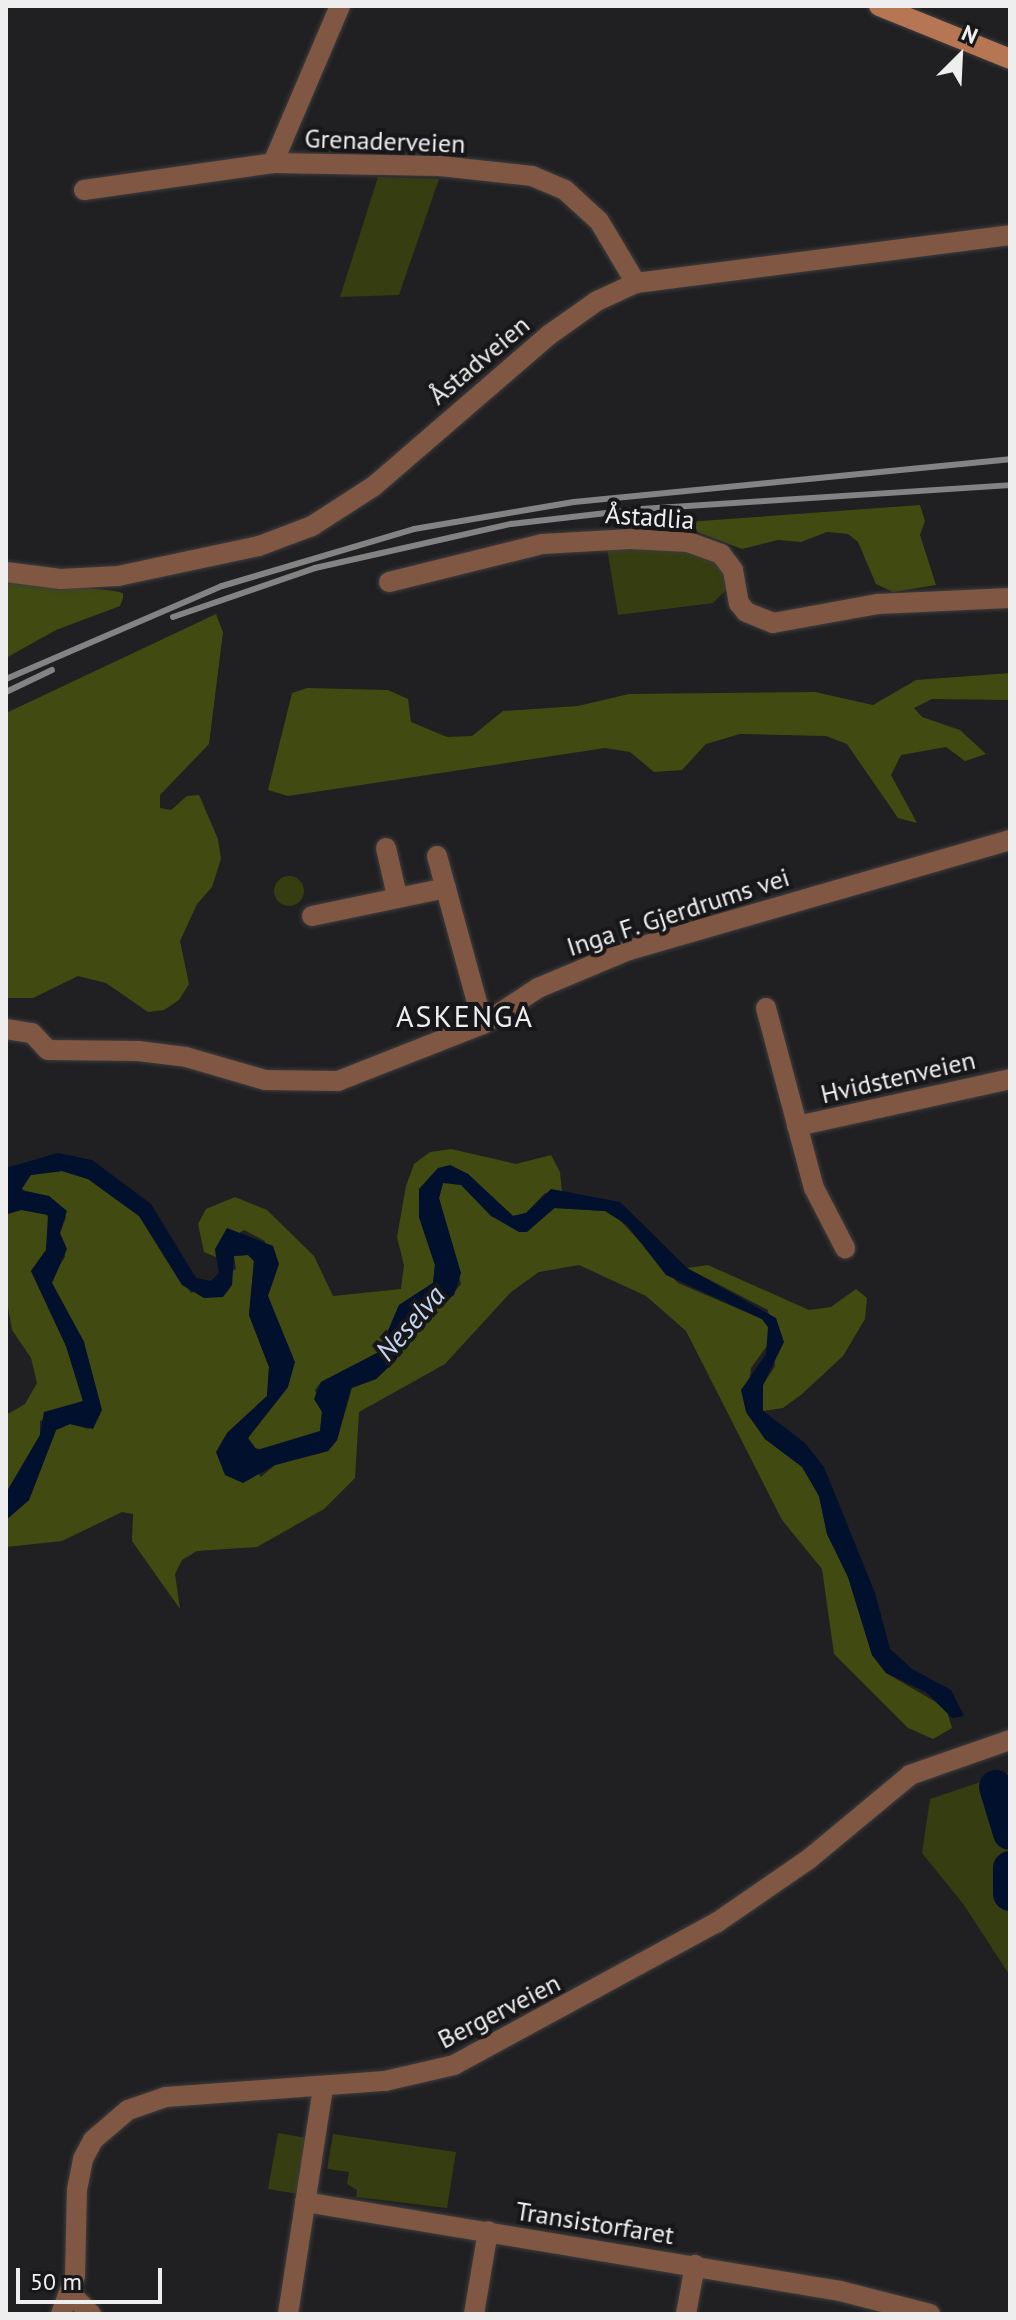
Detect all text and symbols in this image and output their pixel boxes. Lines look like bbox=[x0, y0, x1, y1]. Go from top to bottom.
north arrow bbox=[920, 16, 1000, 96]
text: N bbox=[957, 18, 982, 50]
street label: Grenaderveien bbox=[304, 123, 466, 159]
street label: Åstadveien bbox=[422, 309, 536, 411]
street label: Åstadlia bbox=[604, 498, 696, 536]
street label: Inga F. Gjerdrums vei bbox=[562, 861, 794, 963]
district label: ASKENGA bbox=[396, 998, 534, 1034]
street label: Hvidstenveien bbox=[818, 1044, 978, 1110]
water label: Neselva bbox=[368, 1279, 452, 1367]
street label: Bergerveien bbox=[433, 1967, 565, 2055]
street label: Transistorfaret bbox=[514, 2195, 676, 2251]
scale bar bbox=[20, 2252, 166, 2302]
text: 50 m bbox=[30, 2266, 82, 2297]

